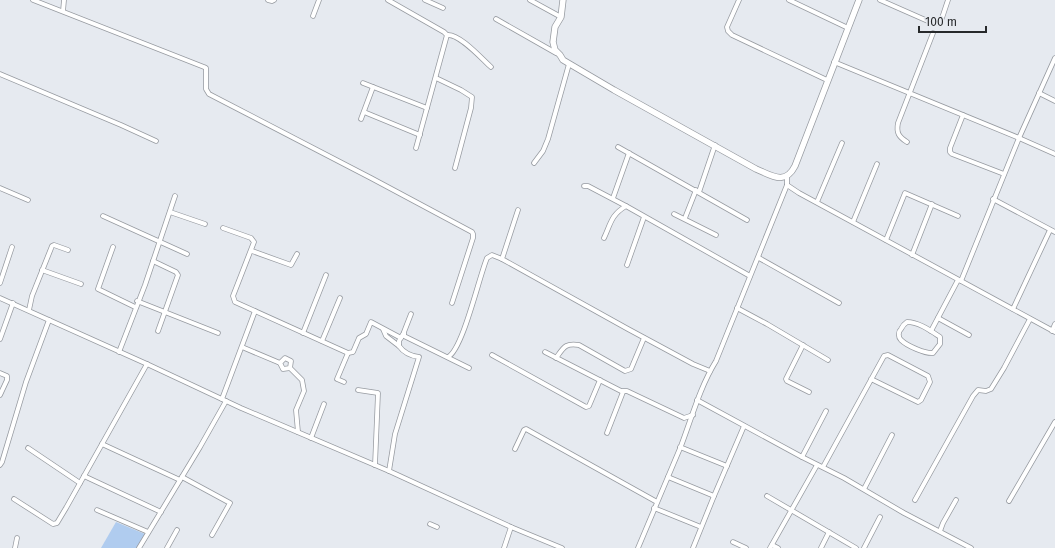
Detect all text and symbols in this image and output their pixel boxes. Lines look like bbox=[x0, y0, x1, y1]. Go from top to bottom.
scale bar bbox=[919, 8, 986, 34]
text: 100 m bbox=[925, 15, 957, 29]

